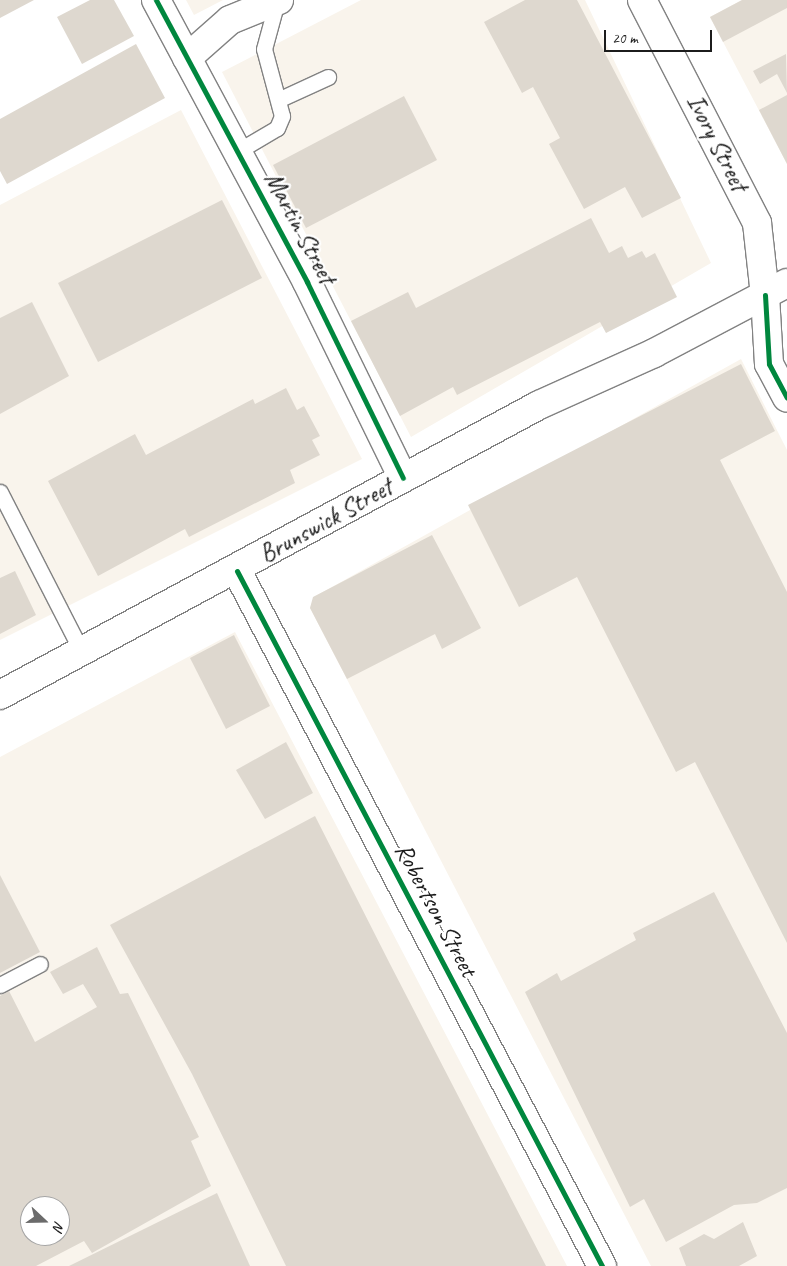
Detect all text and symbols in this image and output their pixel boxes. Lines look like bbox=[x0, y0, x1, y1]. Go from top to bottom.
scale bar bbox=[607, 20, 714, 52]
text: 20 m bbox=[612, 29, 638, 48]
street label: Ivory Street bbox=[680, 90, 754, 196]
street label: Martin Street bbox=[258, 167, 342, 289]
street label: Brunswick Street bbox=[254, 472, 398, 570]
street label: Robertson Street bbox=[388, 838, 484, 982]
north arrow bbox=[20, 1196, 70, 1246]
text: N bbox=[49, 1219, 68, 1233]

